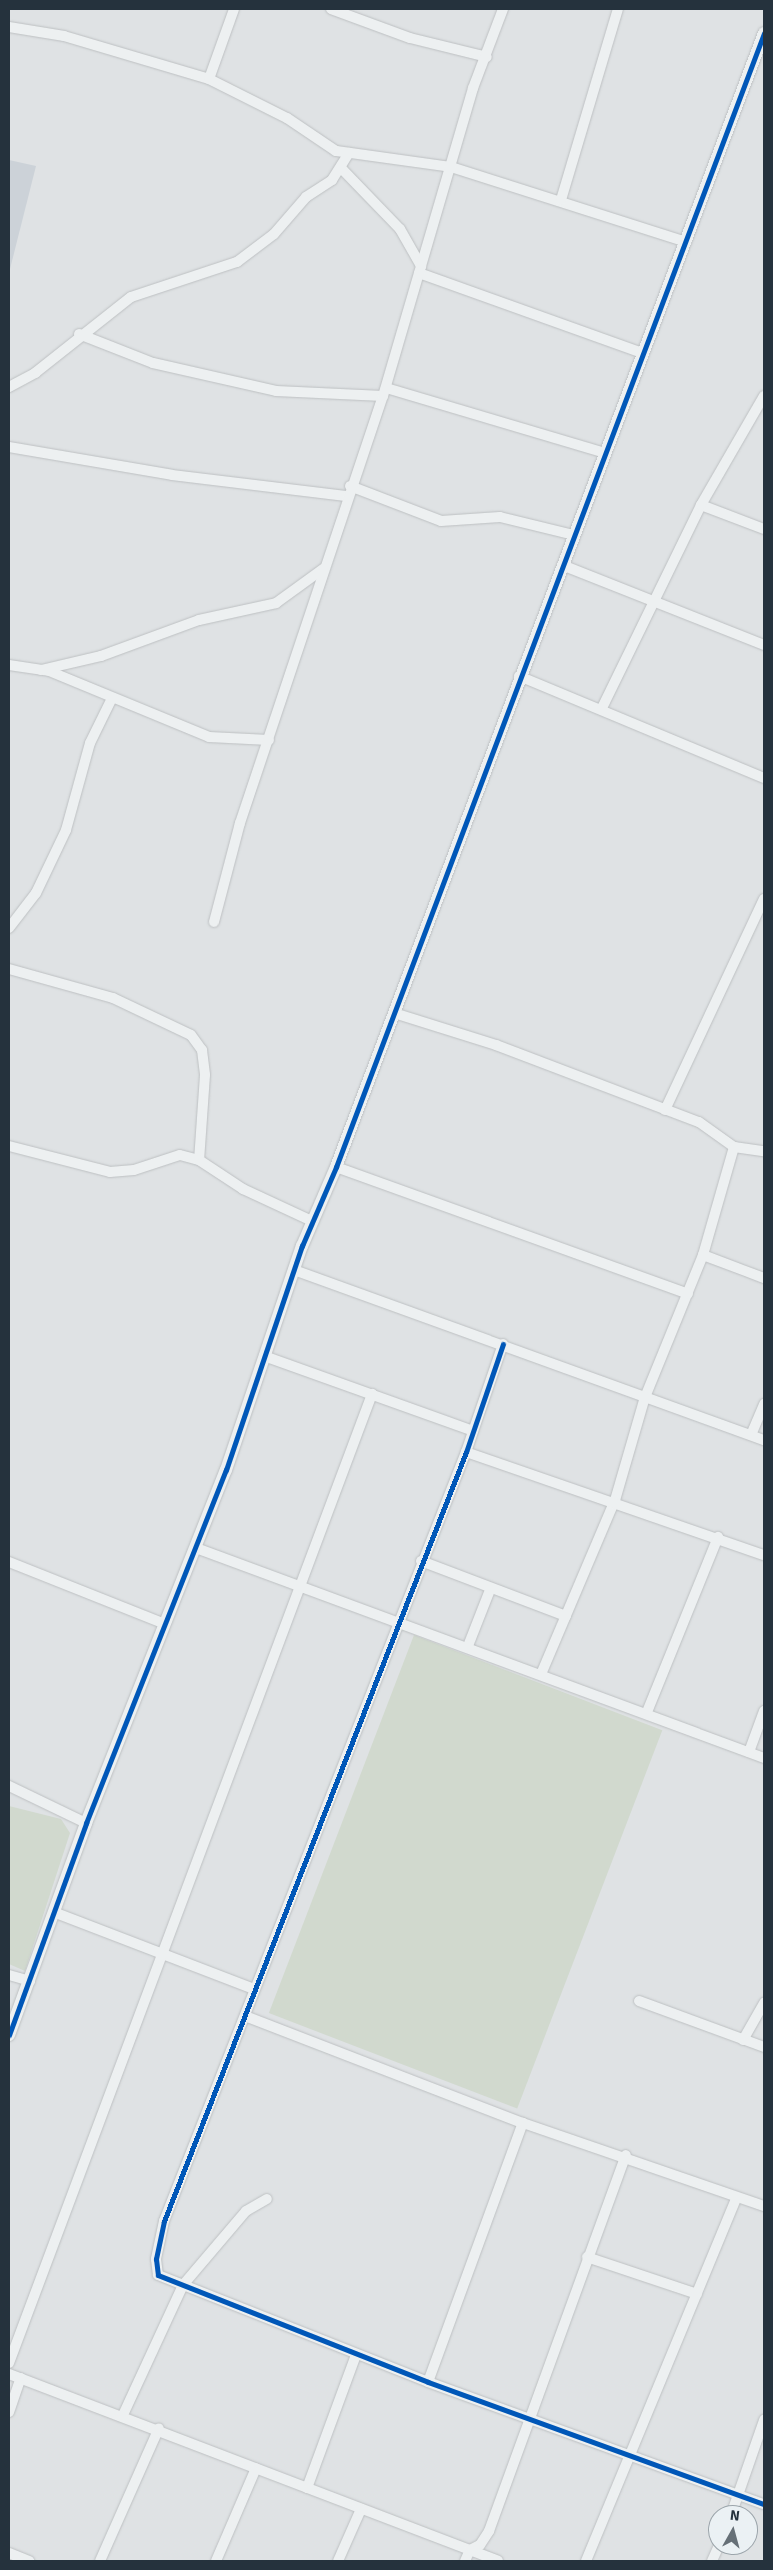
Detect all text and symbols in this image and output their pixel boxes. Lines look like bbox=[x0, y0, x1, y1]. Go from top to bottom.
north arrow bbox=[708, 2505, 758, 2555]
text: N bbox=[729, 2507, 741, 2525]

